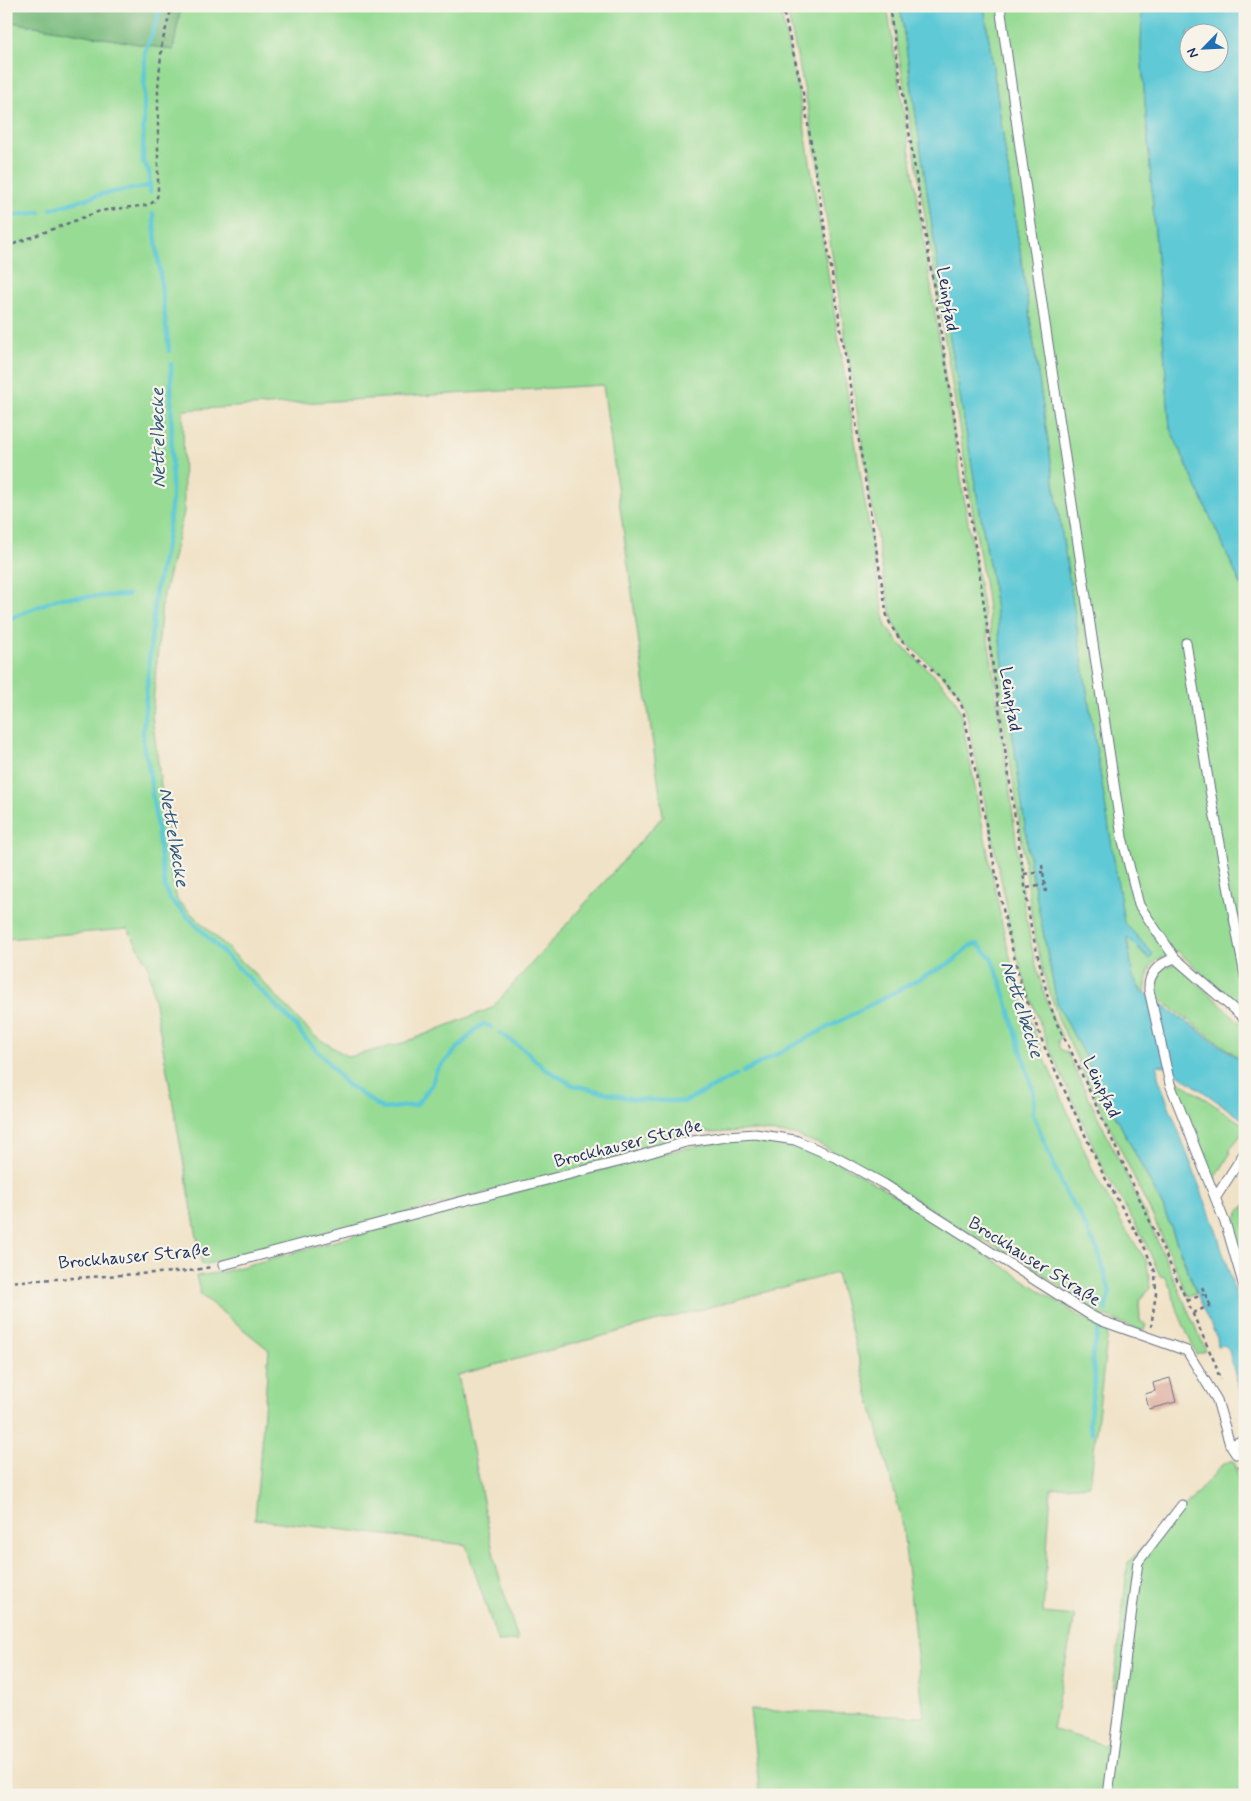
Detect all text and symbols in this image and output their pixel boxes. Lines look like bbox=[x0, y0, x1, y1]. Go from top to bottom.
north arrow bbox=[1178, 22, 1228, 72]
text: N bbox=[1183, 45, 1203, 61]
street label: Leinpfad bbox=[930, 265, 964, 333]
water label: Nettelbecke bbox=[145, 387, 172, 488]
street label: Leinpfad bbox=[993, 665, 1027, 733]
water label: Nettelbecke bbox=[152, 786, 195, 890]
water label: Nettelbecke bbox=[994, 958, 1049, 1062]
street label: Leinpfad bbox=[1076, 1053, 1126, 1122]
street label: Brockhauser Straße bbox=[552, 1114, 705, 1174]
street label: Brockhauser Straße bbox=[964, 1211, 1105, 1312]
street label: Brockhauser Straße bbox=[57, 1238, 211, 1276]

